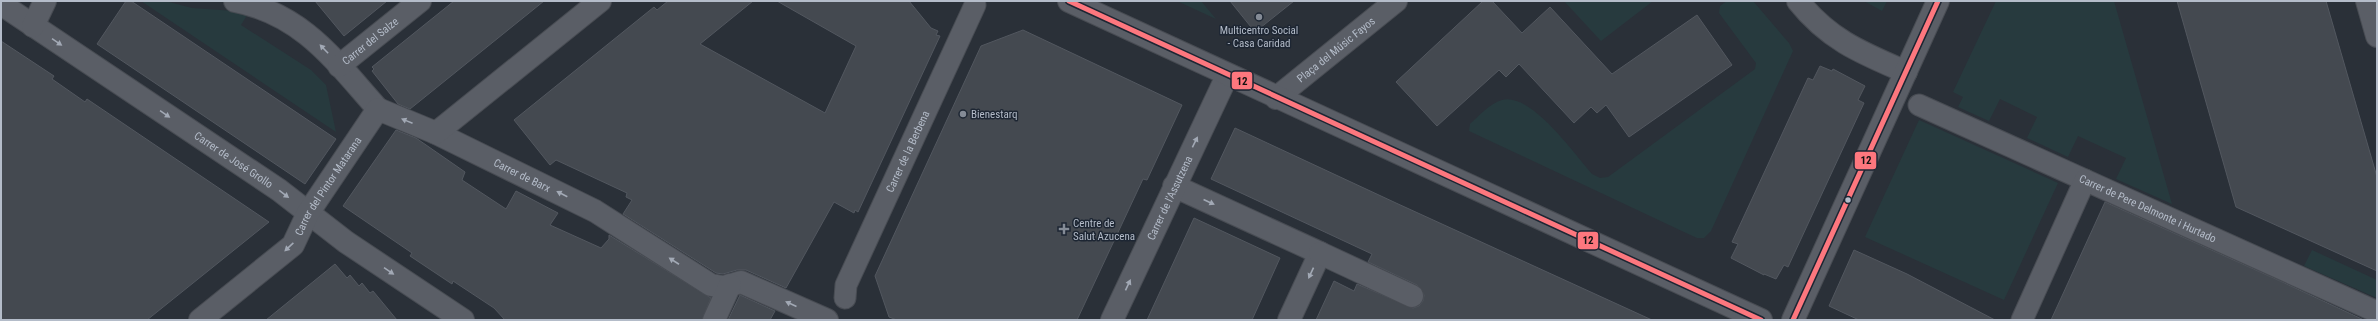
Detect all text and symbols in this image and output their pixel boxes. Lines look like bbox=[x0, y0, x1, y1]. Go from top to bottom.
marker: Multicentro Social - Casa Caridad bbox=[1254, 12, 1264, 22]
street label: Plaça del Músic Fayos bbox=[1294, 14, 1378, 85]
street label: Carrer del Salze bbox=[339, 15, 401, 67]
place label: Multicentro Social - Casa Caridad bbox=[1220, 24, 1298, 50]
one-way arrow bbox=[51, 38, 62, 45]
one-way arrow bbox=[320, 45, 329, 54]
line badge: 12 bbox=[1231, 71, 1253, 90]
text: 12 bbox=[1236, 75, 1248, 88]
place label: Bienestarq bbox=[971, 108, 1017, 121]
street label: Carrer de la Berbena bbox=[883, 109, 932, 194]
marker: Bienestarq bbox=[958, 109, 968, 119]
one-way arrow bbox=[159, 110, 170, 118]
one-way arrow bbox=[401, 118, 413, 124]
street label: Carrer de José Grollo bbox=[192, 129, 276, 191]
street label: Carrer del Pintor Matarana bbox=[292, 134, 364, 238]
one-way arrow bbox=[1192, 136, 1198, 147]
line badge: 12 bbox=[1854, 151, 1877, 170]
street label: Carrer de l'Assutzena bbox=[1144, 154, 1195, 242]
text: 12 bbox=[1860, 154, 1872, 167]
street label: Carrer de Barx bbox=[492, 156, 553, 195]
street label: Carrer de Pere Delmonte i Hurtado bbox=[2077, 172, 2219, 245]
one-way arrow bbox=[279, 190, 289, 198]
one-way arrow bbox=[556, 191, 568, 197]
unlabelled marker bbox=[1843, 195, 1853, 205]
one-way arrow bbox=[1203, 199, 1215, 205]
place label: Centre de Salut Azucena bbox=[1073, 217, 1135, 243]
marker: Centre de Salut Azucena bbox=[1058, 223, 1070, 235]
line badge: 12 bbox=[1577, 231, 1599, 250]
text: 12 bbox=[1582, 234, 1594, 247]
one-way arrow bbox=[284, 243, 294, 252]
one-way arrow bbox=[669, 257, 679, 265]
one-way arrow bbox=[384, 267, 394, 275]
one-way arrow bbox=[1308, 267, 1314, 279]
one-way arrow bbox=[1125, 279, 1131, 290]
one-way arrow bbox=[785, 301, 797, 307]

